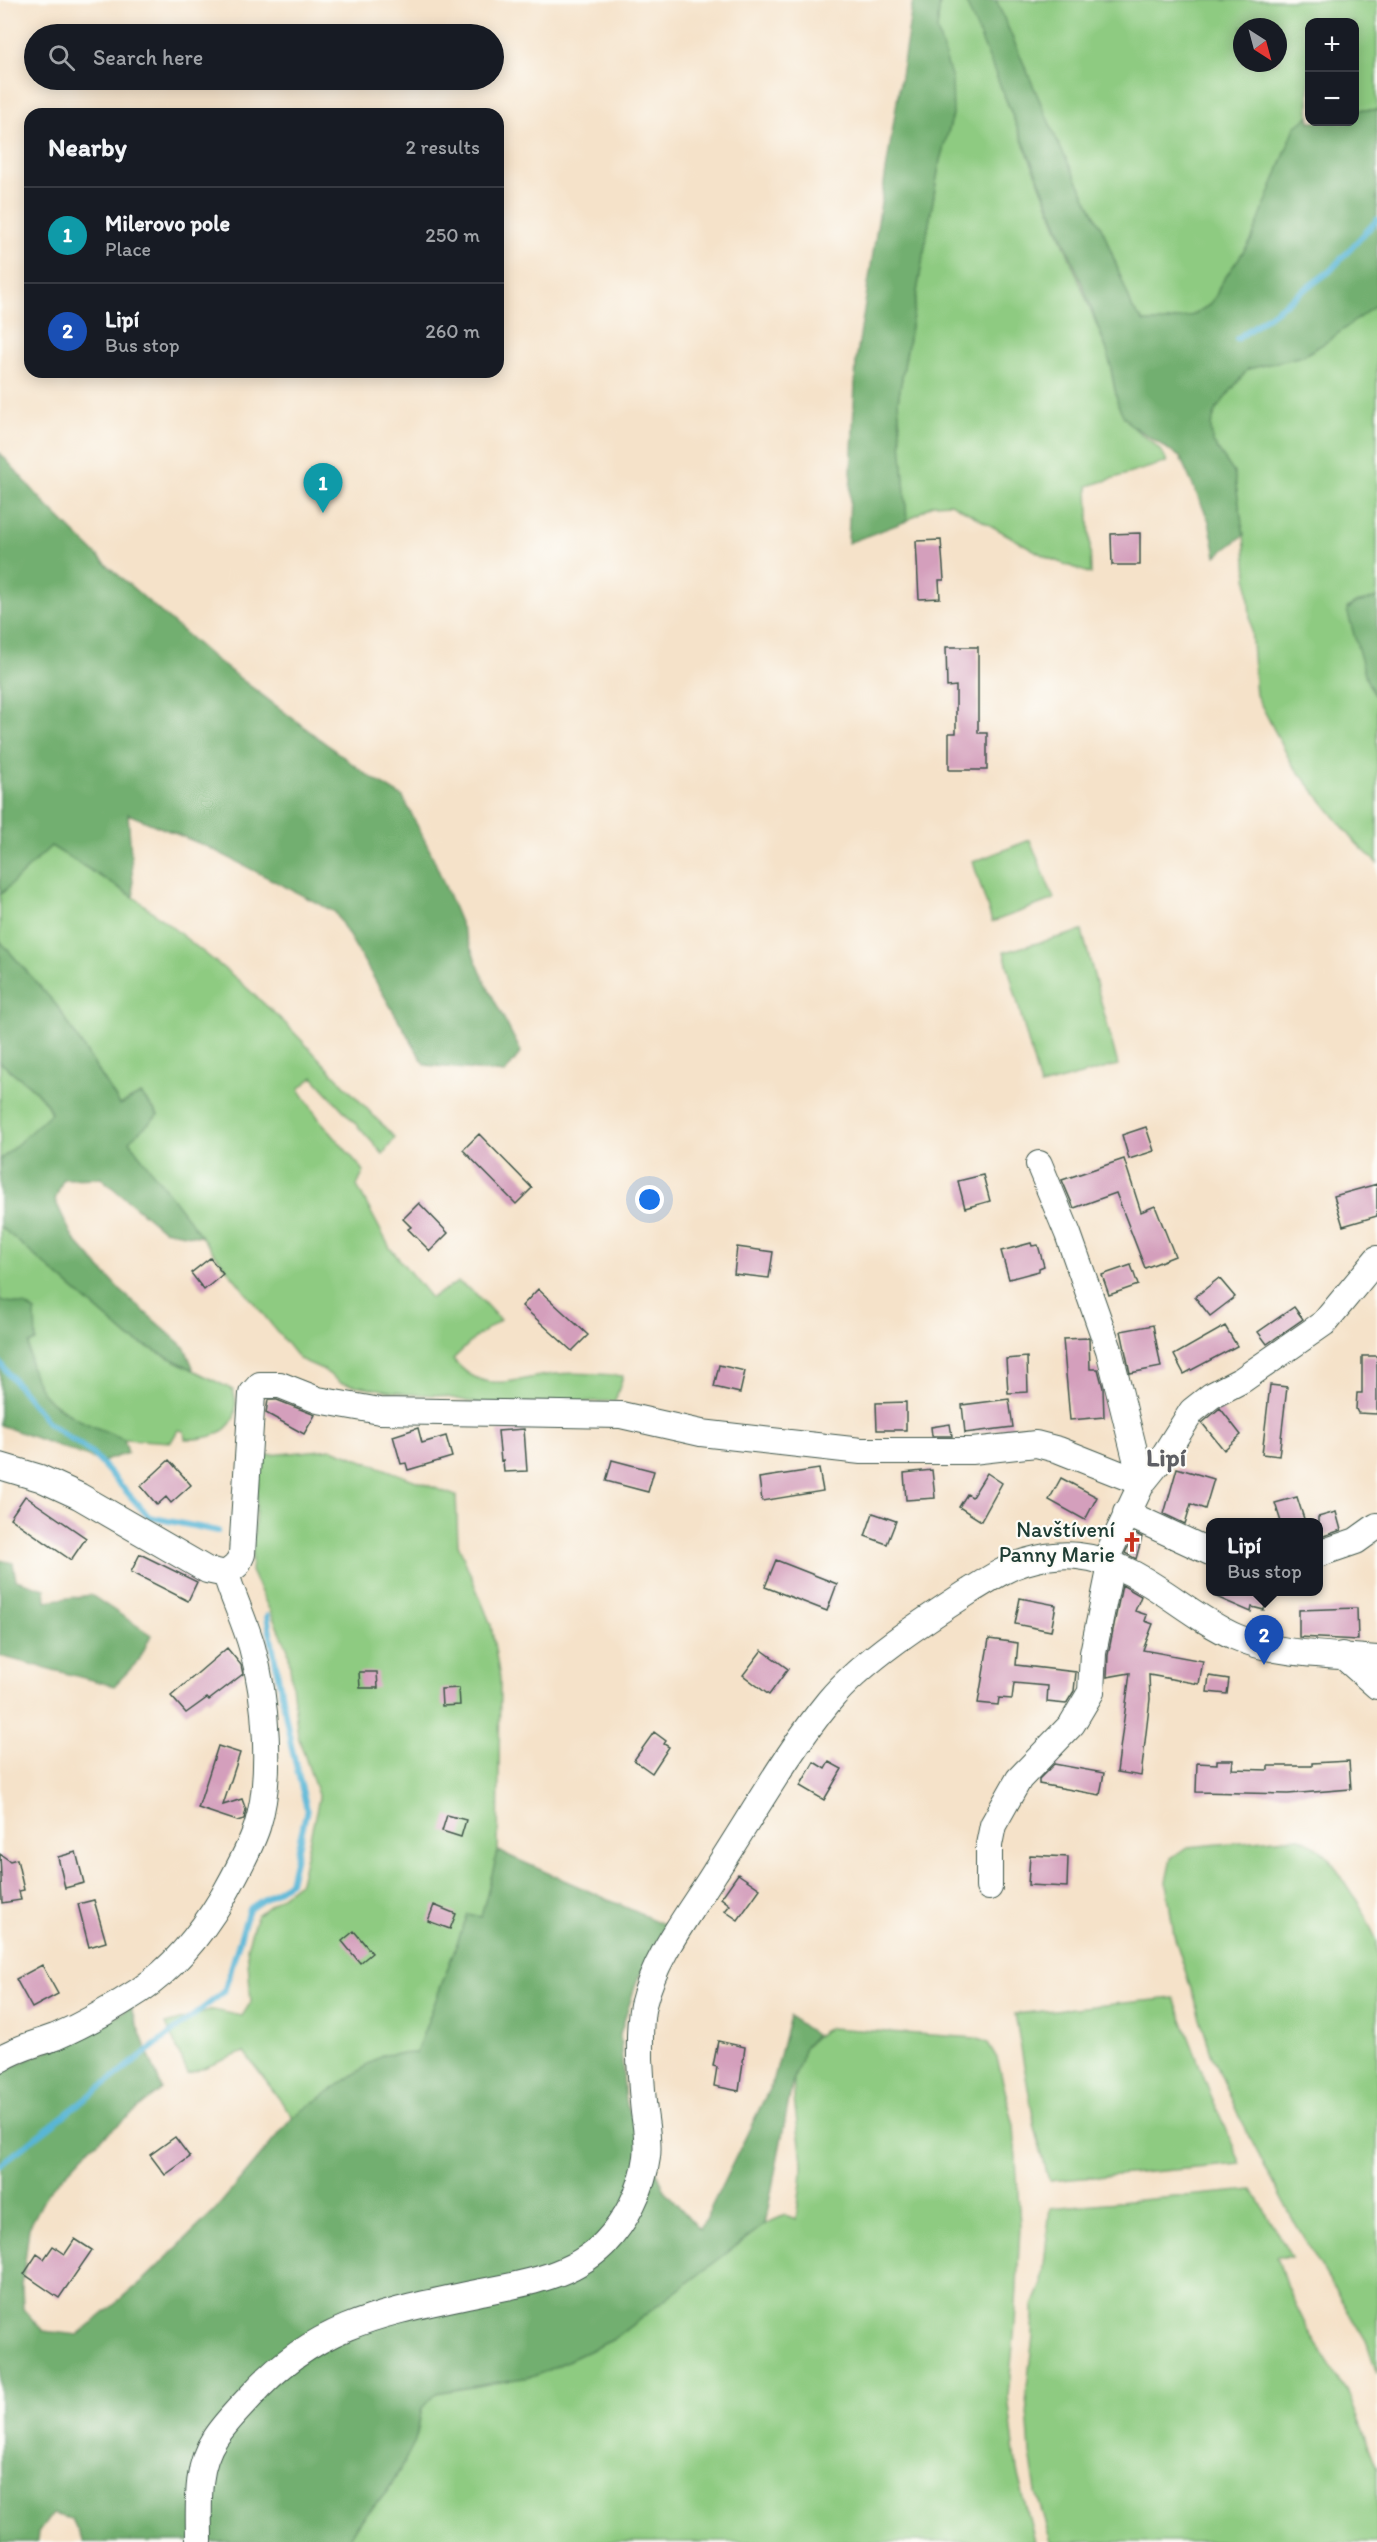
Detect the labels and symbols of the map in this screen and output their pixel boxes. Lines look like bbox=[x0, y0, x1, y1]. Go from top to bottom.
north arrow bbox=[1233, 18, 1287, 72]
pin: 1 bbox=[304, 464, 342, 513]
your location bbox=[635, 1185, 664, 1214]
district label: Lipí bbox=[1146, 1441, 1186, 1473]
place label: Navštívení Panny Marie bbox=[999, 1516, 1115, 1568]
church icon: Navštívení Panny Marie bbox=[1120, 1530, 1144, 1554]
pin: 2 bbox=[1244, 1616, 1284, 1665]

